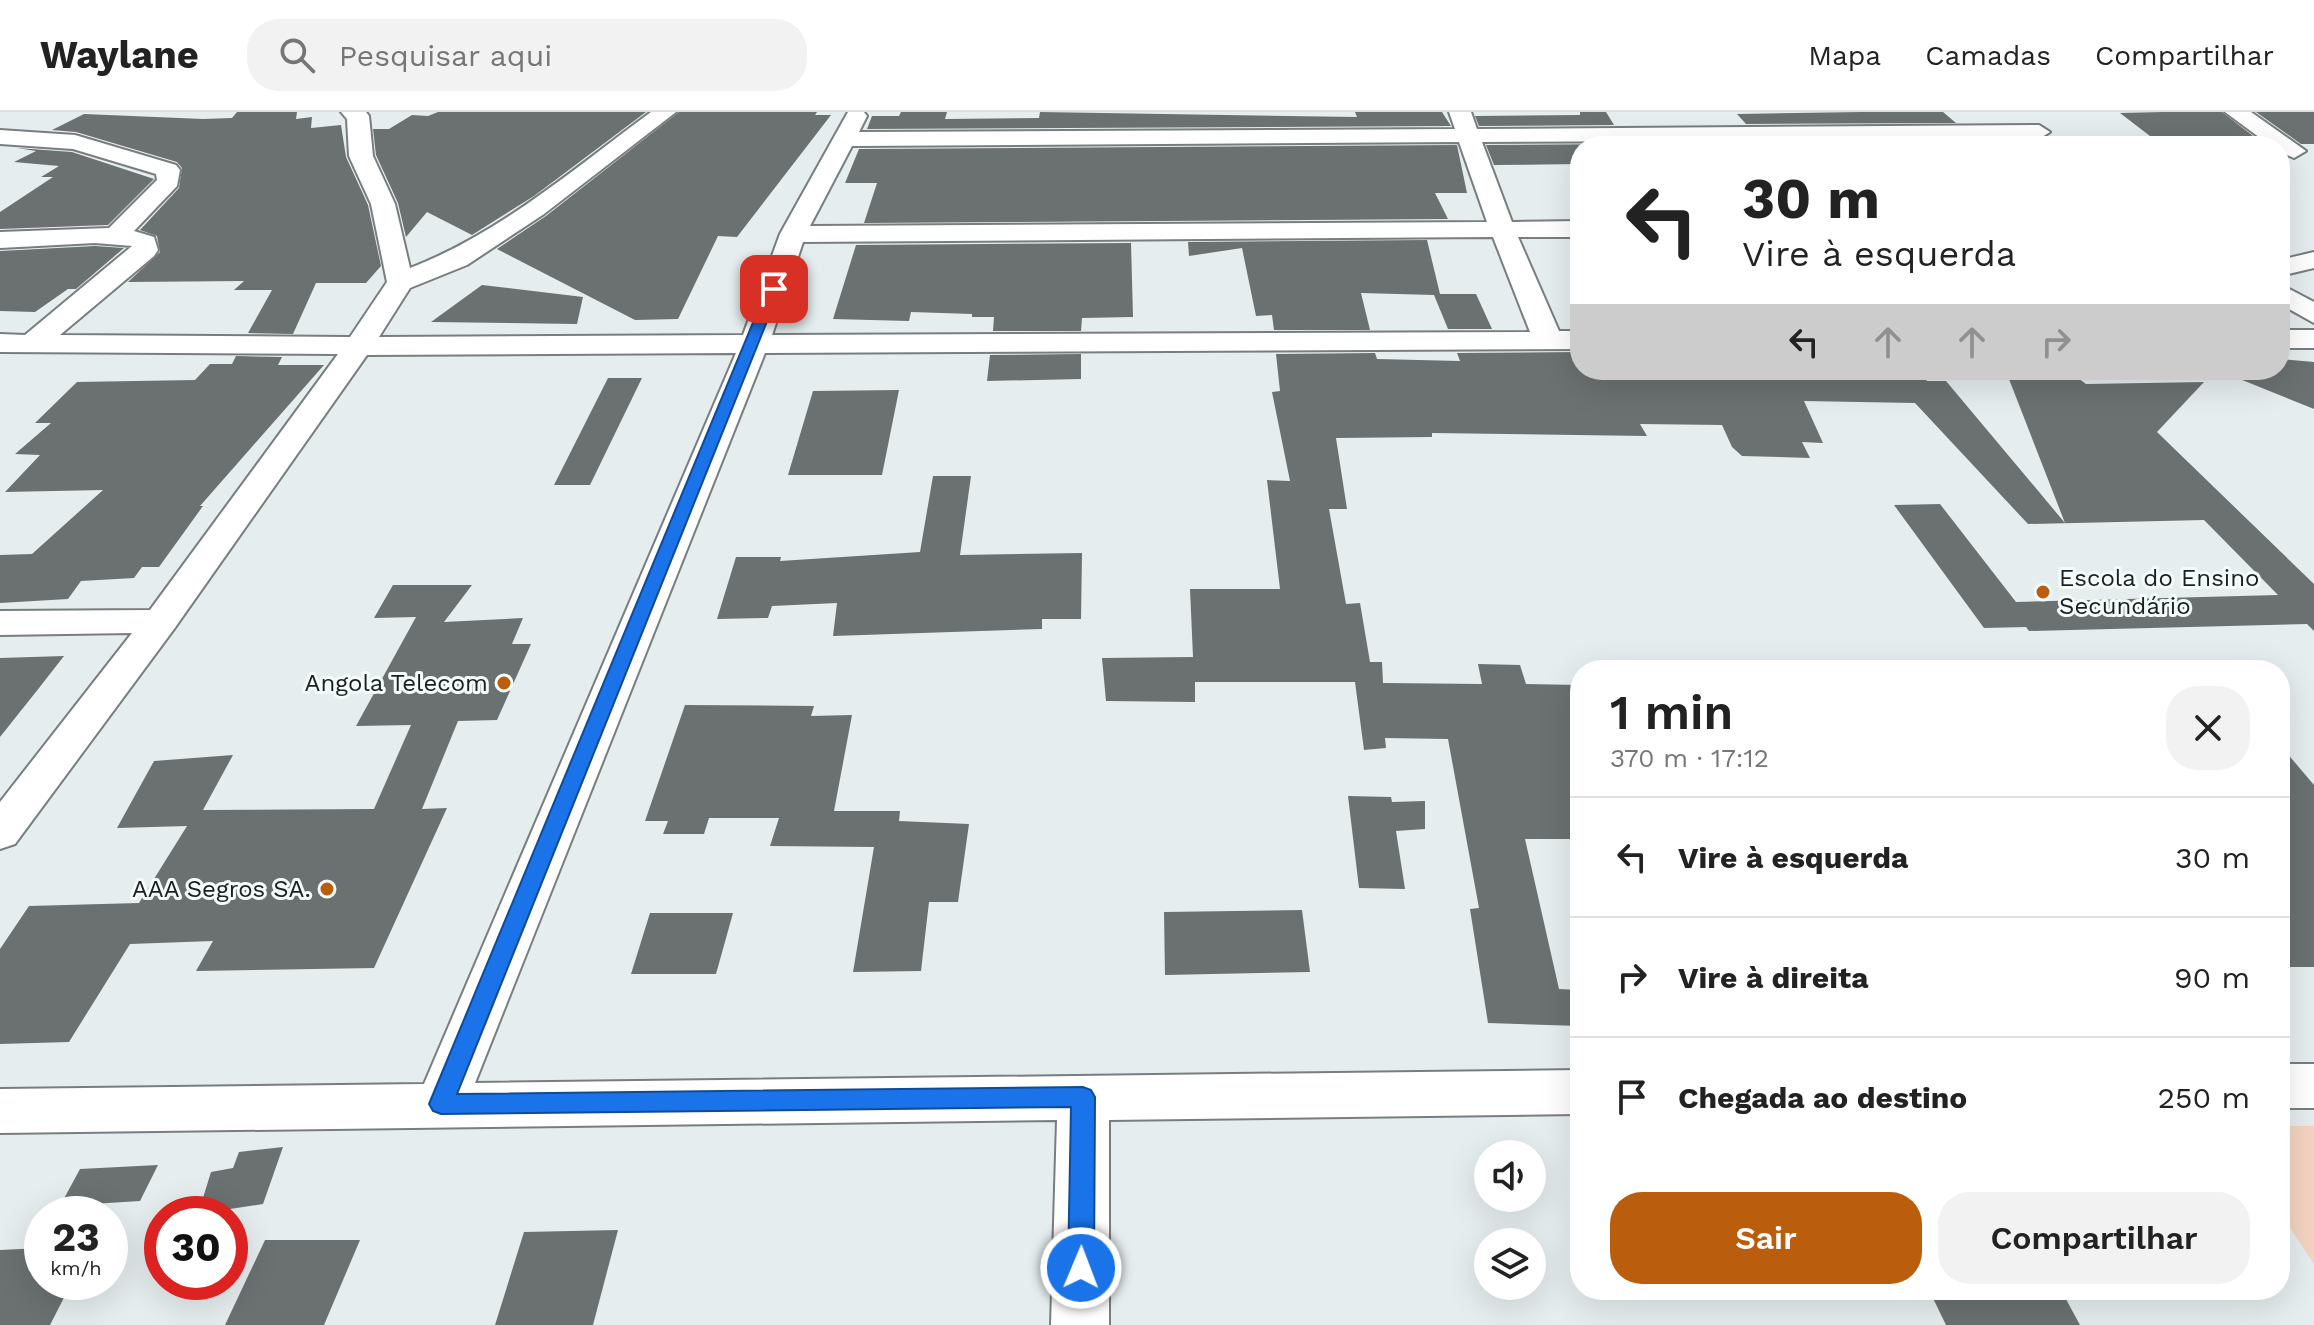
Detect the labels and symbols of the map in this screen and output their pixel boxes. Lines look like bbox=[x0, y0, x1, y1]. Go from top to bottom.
pin bbox=[740, 255, 808, 323]
place label: Escola do Ensino Secundário bbox=[2059, 564, 2259, 620]
marker: Escola do Ensino Secundário bbox=[2034, 583, 2052, 601]
place label: Angola Telecom bbox=[305, 669, 488, 697]
marker: Angola Telecom bbox=[495, 674, 513, 692]
place label: AAA Segros SA. bbox=[132, 875, 311, 903]
marker: AAA Segros SA. bbox=[318, 880, 336, 898]
speed limit sign: 30 bbox=[144, 1196, 248, 1300]
position arrow bbox=[1039, 1226, 1123, 1310]

